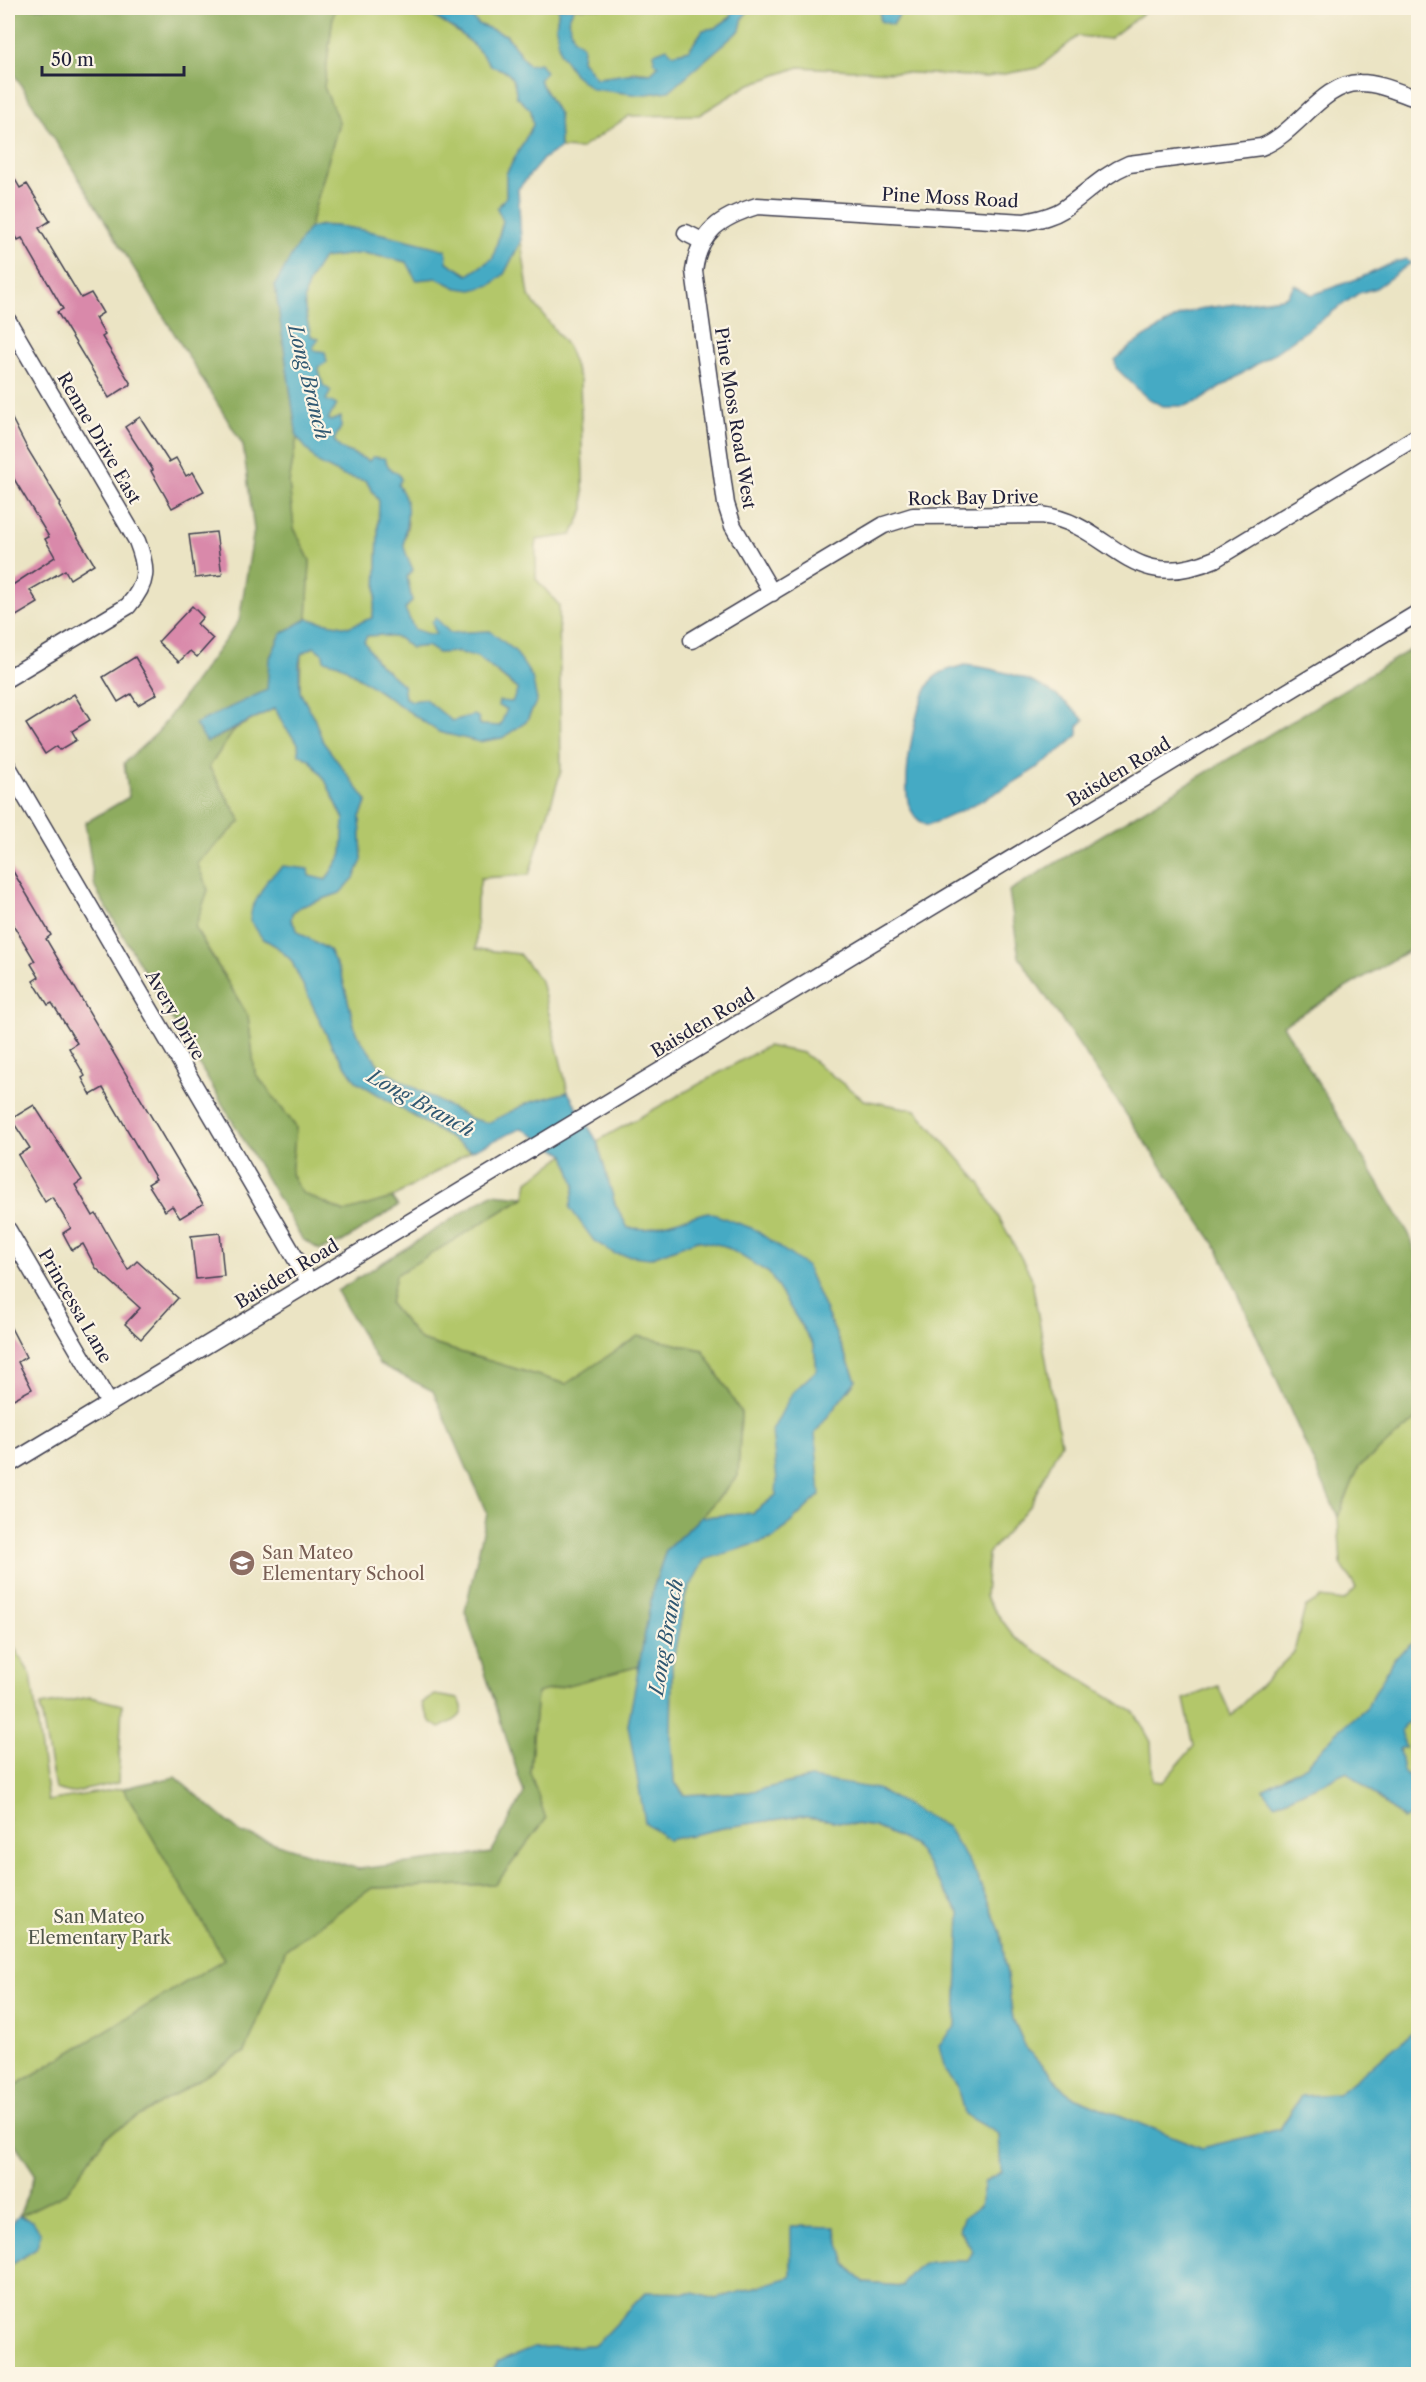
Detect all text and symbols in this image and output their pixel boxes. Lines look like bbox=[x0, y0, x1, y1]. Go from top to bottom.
scale bar bbox=[42, 39, 184, 77]
text: 50 m bbox=[51, 49, 94, 71]
street label: Pine Moss Road bbox=[881, 183, 1019, 213]
water label: Long Branch bbox=[283, 320, 335, 442]
street label: Pine Moss Road West bbox=[710, 326, 760, 511]
street label: Renne Drive East bbox=[52, 368, 146, 508]
street label: Rock Bay Drive bbox=[907, 486, 1039, 510]
street label: Baisden Road bbox=[1063, 732, 1175, 812]
street label: Avery Drive bbox=[140, 965, 210, 1064]
street label: Baisden Road bbox=[647, 983, 759, 1063]
water label: Long Branch bbox=[362, 1063, 478, 1142]
street label: Baisden Road bbox=[231, 1234, 343, 1314]
street label: Princessa Lane bbox=[33, 1245, 117, 1367]
place label: San Mateo Elementary School bbox=[262, 1542, 425, 1585]
school or university icon: San Mateo Elementary School bbox=[227, 1548, 257, 1578]
water label: Long Branch bbox=[644, 1577, 688, 1699]
park label: San Mateo Elementary Park bbox=[28, 1906, 172, 1949]

